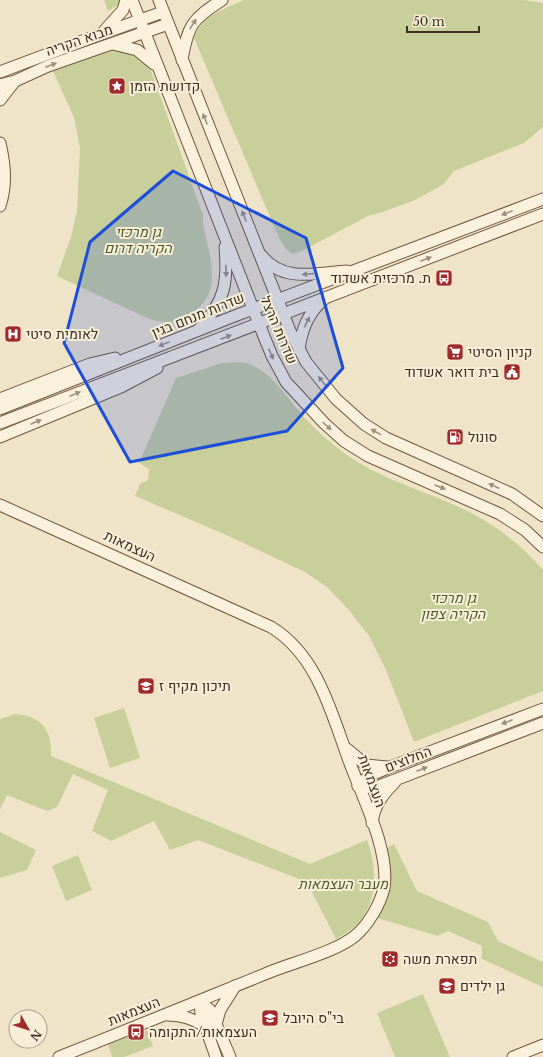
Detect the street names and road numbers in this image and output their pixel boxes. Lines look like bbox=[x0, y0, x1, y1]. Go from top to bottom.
street label: מבוא הקריה bbox=[43, 20, 115, 60]
street label: שדרות מנחם בגין bbox=[149, 288, 247, 342]
street label: שדרות הרצל bbox=[257, 293, 301, 367]
street label: העצמאות bbox=[101, 526, 159, 566]
street label: החלוצים bbox=[382, 742, 434, 776]
street label: העצמאות bbox=[354, 752, 390, 810]
street label: העצמאות bbox=[105, 992, 163, 1030]

